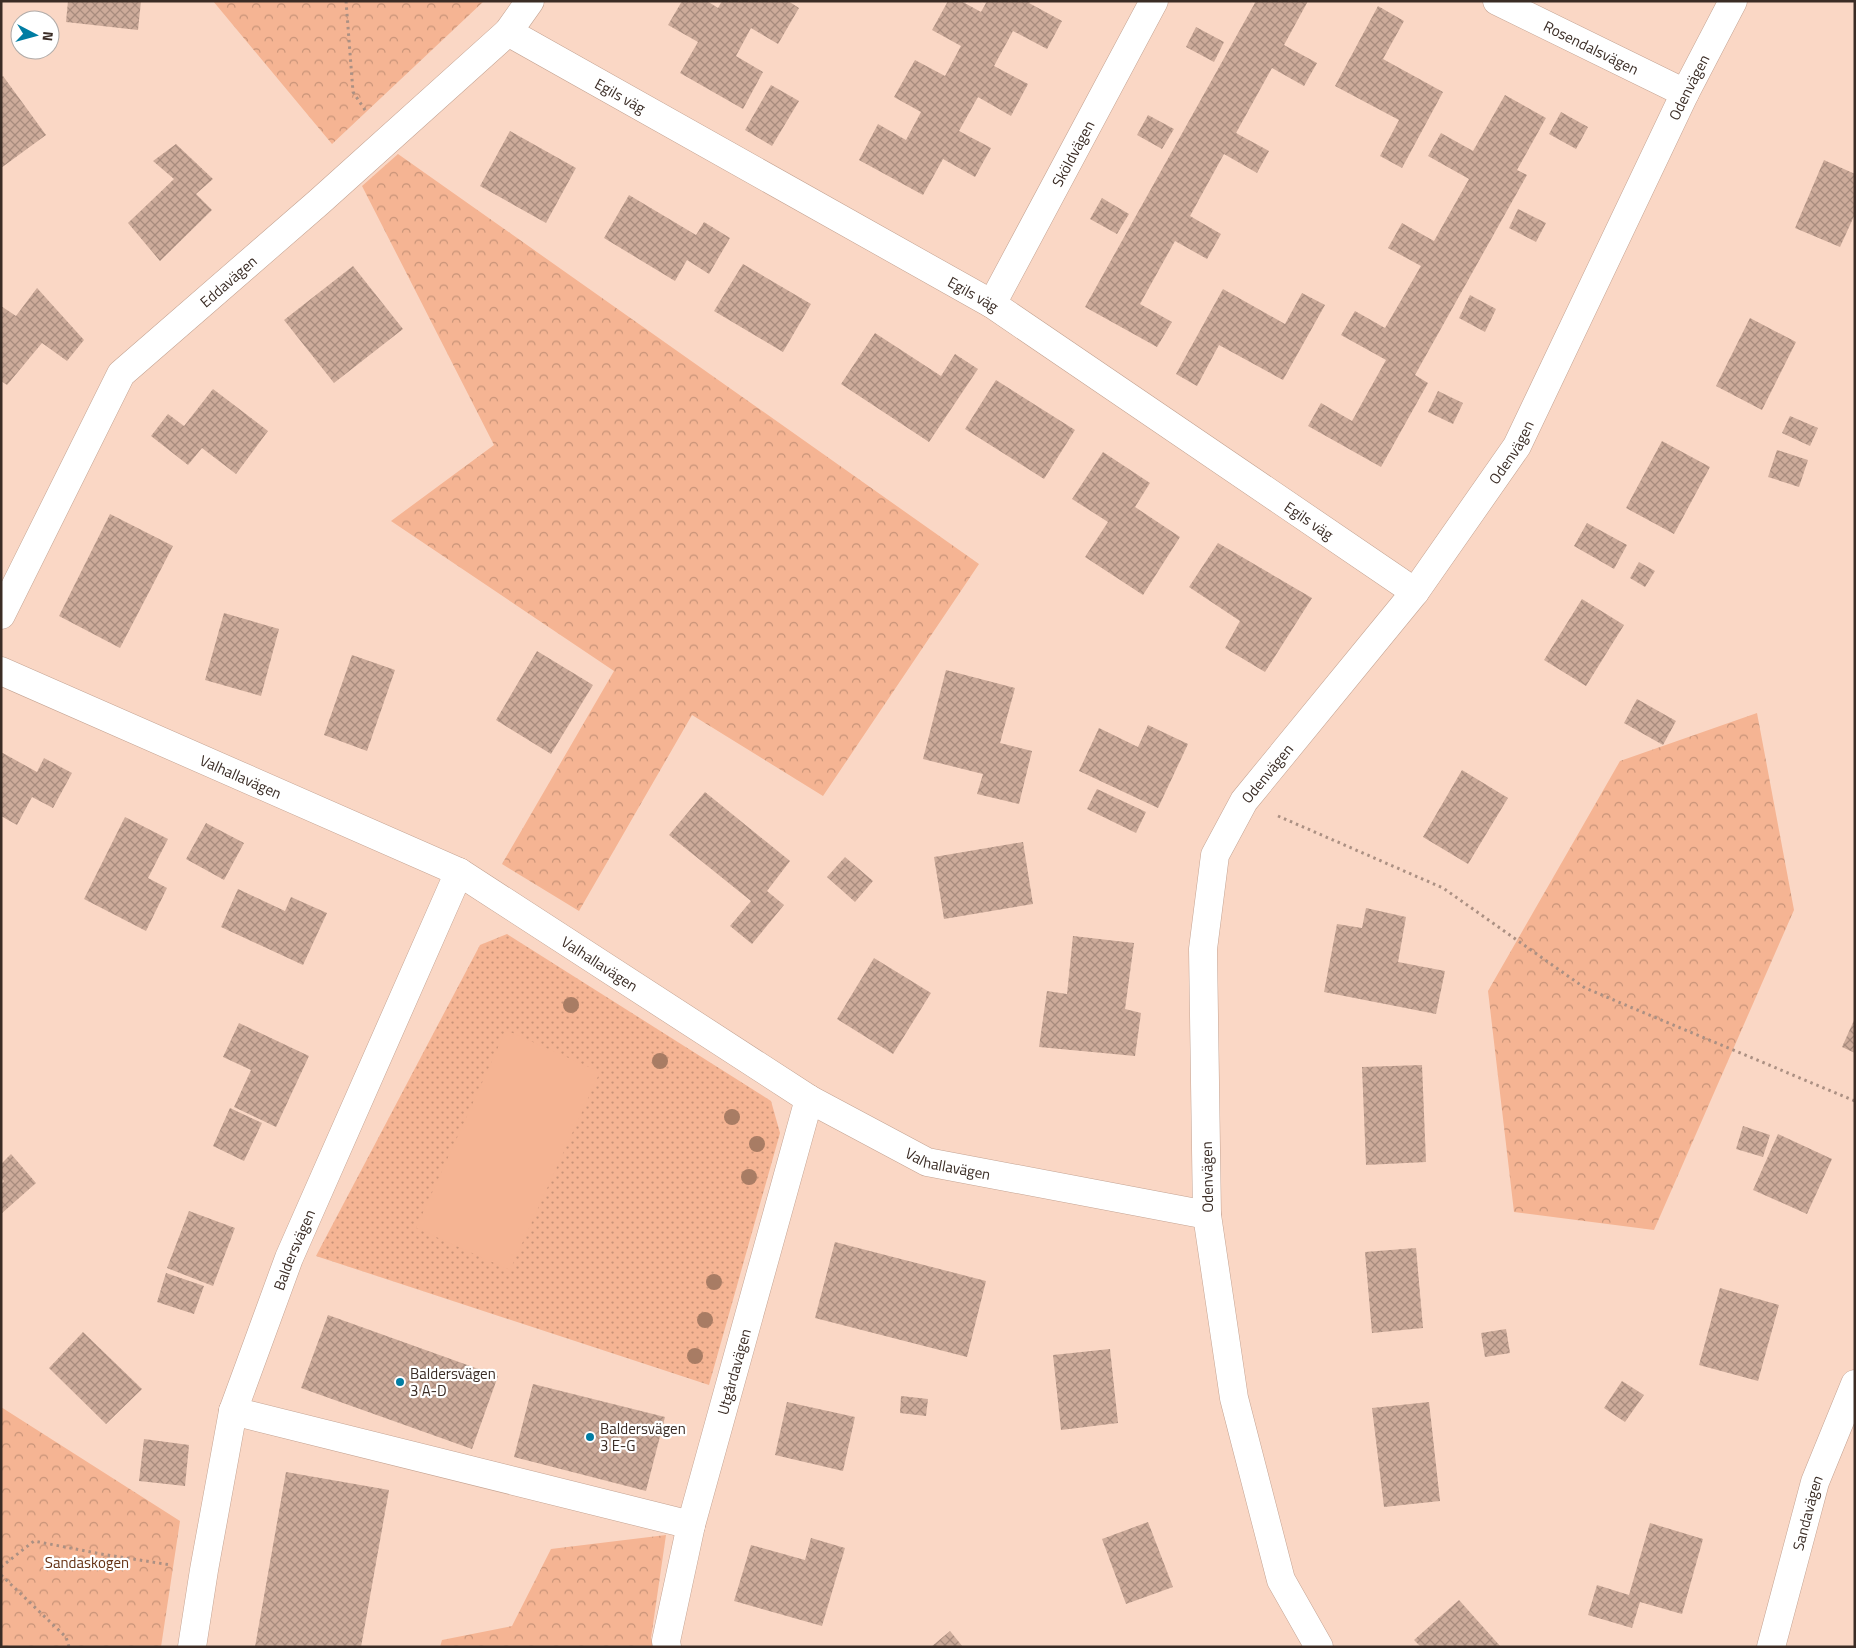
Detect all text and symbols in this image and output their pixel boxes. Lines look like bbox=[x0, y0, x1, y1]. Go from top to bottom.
north arrow bbox=[10, 10, 60, 60]
street label: Rosendalsvägen bbox=[1540, 14, 1643, 80]
text: N bbox=[37, 30, 59, 42]
street label: Odenvägen bbox=[1662, 50, 1715, 124]
street label: Egils väg bbox=[591, 72, 650, 119]
street label: Sköldvägen bbox=[1045, 116, 1100, 191]
street label: Eddavägen bbox=[194, 250, 262, 312]
street label: Egils väg bbox=[944, 270, 1004, 317]
street label: Odenvägen bbox=[1482, 416, 1539, 489]
street label: Egils väg bbox=[1280, 495, 1339, 545]
street label: Odenvägen bbox=[1235, 738, 1298, 808]
street label: Valhallavägen bbox=[196, 748, 285, 804]
street label: Valhallavägen bbox=[557, 930, 643, 997]
street label: Valhallavägen bbox=[902, 1141, 993, 1185]
street label: Odenvägen bbox=[1195, 1141, 1219, 1213]
street label: Baldersvägen bbox=[267, 1205, 321, 1293]
street label: Utgårdavägen bbox=[711, 1326, 756, 1417]
place label: Baldersvägen 3 A-D bbox=[410, 1362, 496, 1402]
marker: Baldersvägen 3 A-D bbox=[394, 1376, 406, 1388]
place label: Baldersvägen 3 E-G bbox=[600, 1417, 686, 1457]
marker: Baldersvägen 3 E-G bbox=[584, 1431, 596, 1443]
street label: Sandavägen bbox=[1786, 1471, 1828, 1553]
park label: Sandaskogen bbox=[45, 1551, 129, 1574]

